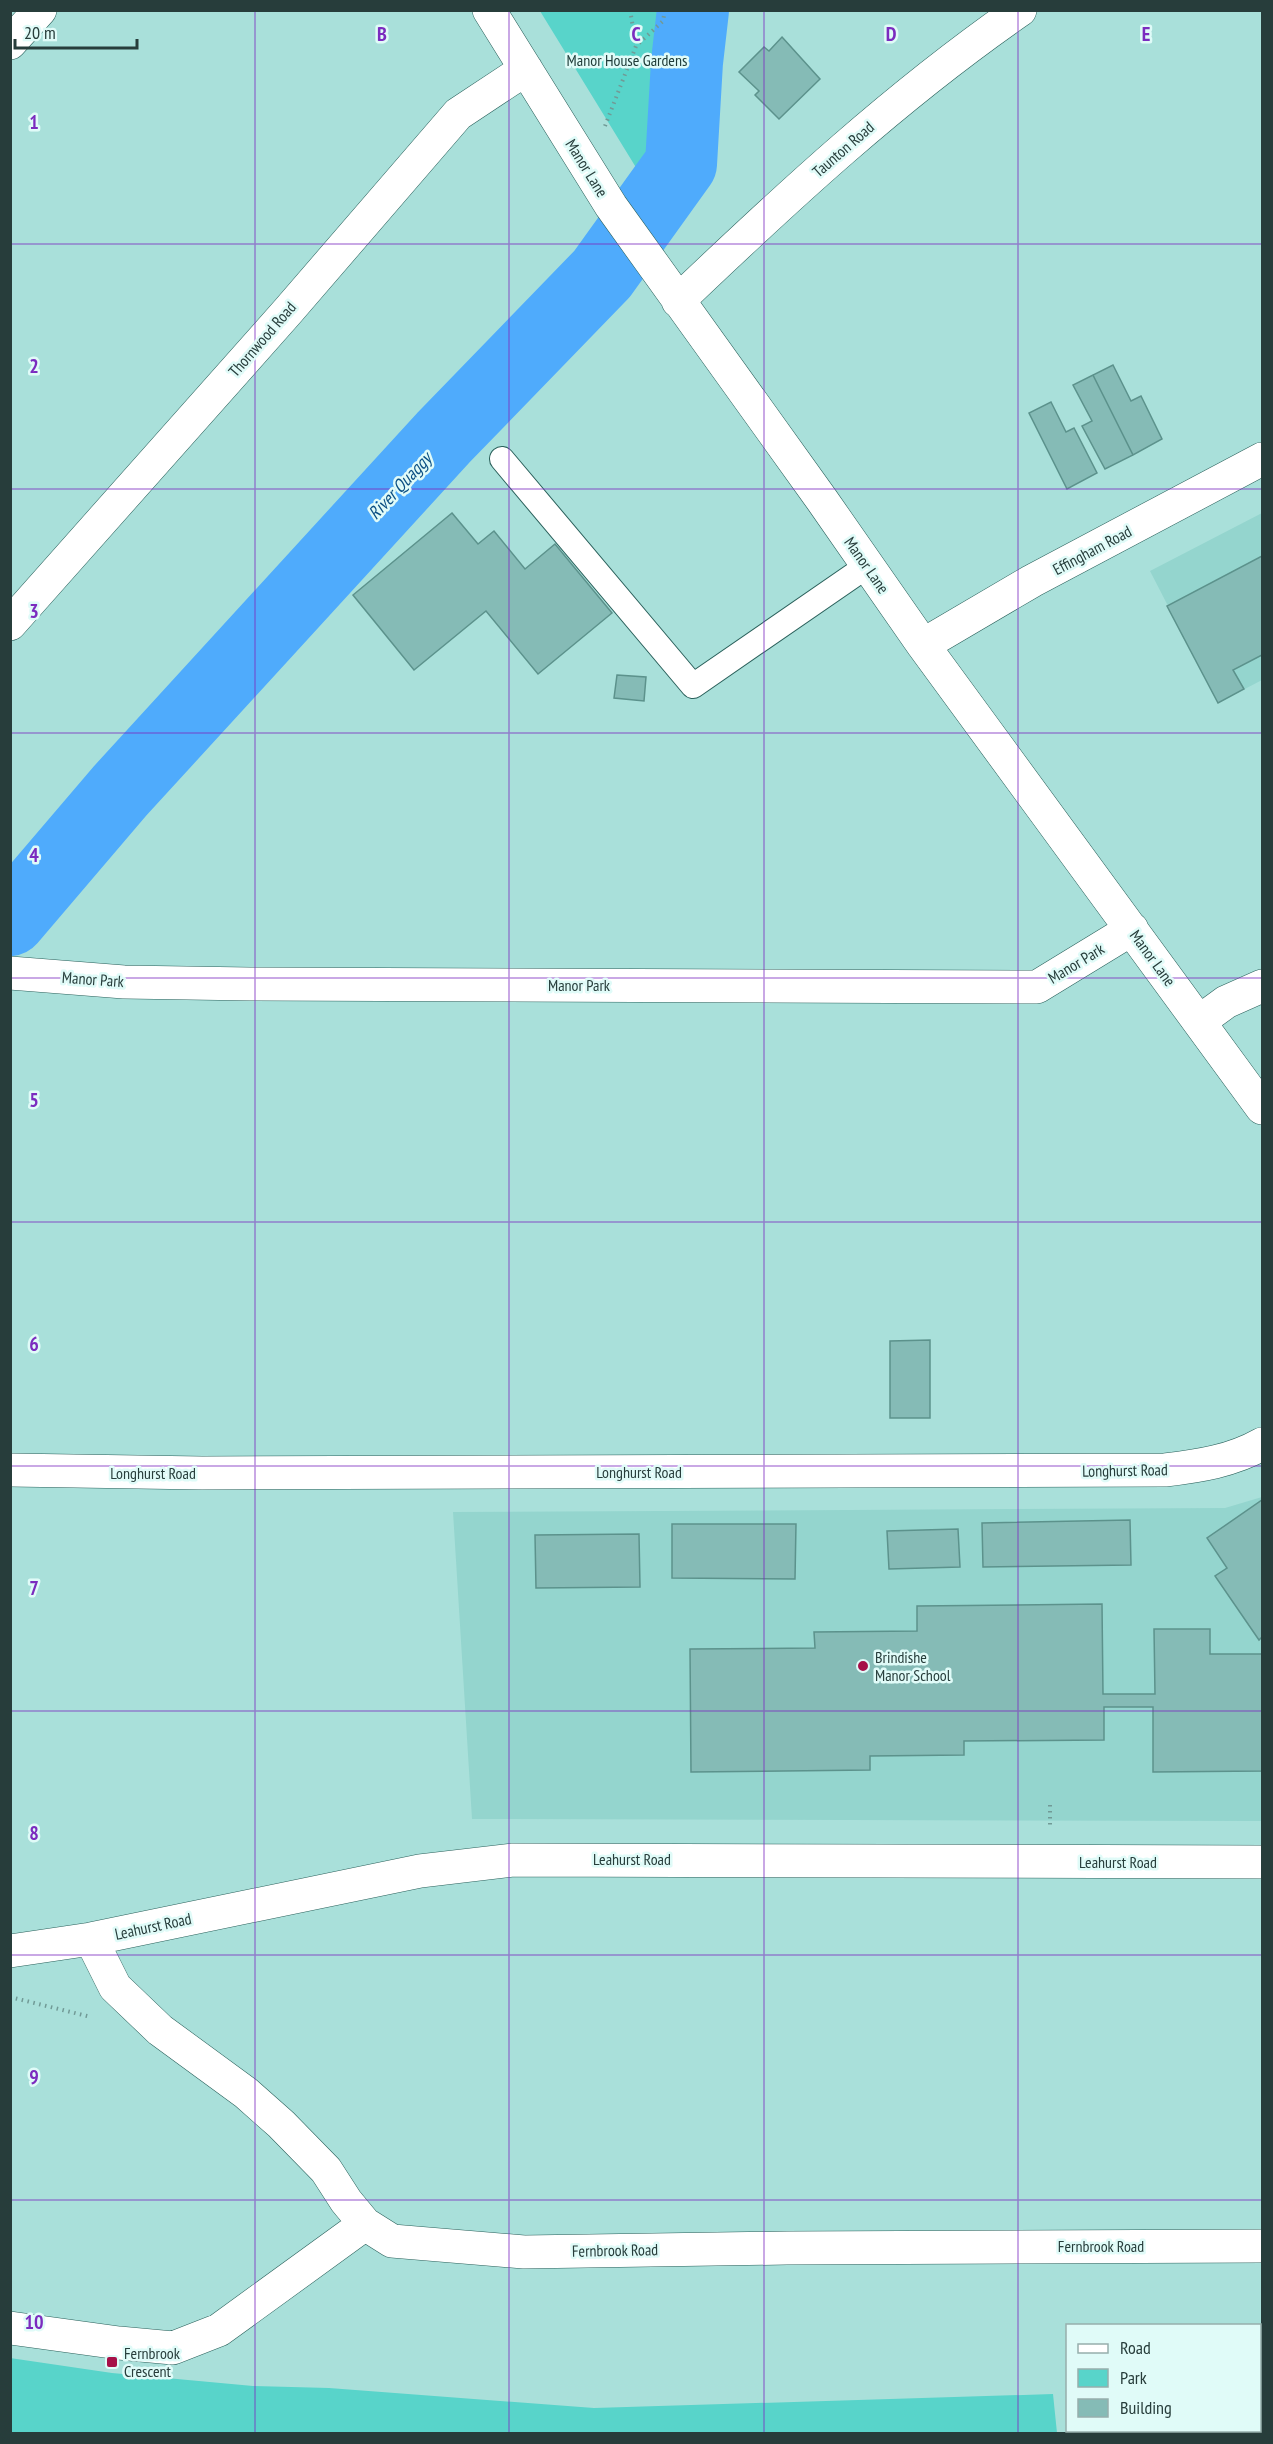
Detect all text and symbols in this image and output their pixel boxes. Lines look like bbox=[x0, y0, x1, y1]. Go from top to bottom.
scale bar bbox=[15, 12, 136, 50]
text: 20 m bbox=[24, 21, 56, 44]
text: B bbox=[377, 21, 387, 47]
text: C bbox=[631, 21, 641, 47]
text: D bbox=[886, 21, 897, 47]
text: E bbox=[1142, 21, 1150, 47]
park label: Manor House Gardens bbox=[567, 50, 687, 70]
text: 1 bbox=[29, 109, 39, 135]
street label: Taunton Road bbox=[808, 117, 878, 181]
street label: Manor Lane bbox=[561, 135, 613, 201]
street label: Thornwood Road bbox=[224, 297, 300, 381]
text: 2 bbox=[29, 353, 39, 379]
water label: River Quaggy bbox=[363, 446, 438, 524]
street label: Effingham Road bbox=[1049, 521, 1135, 579]
street label: Manor Lane bbox=[840, 533, 894, 597]
text: 3 bbox=[29, 598, 39, 624]
text: 4 bbox=[29, 842, 39, 868]
street label: Manor Lane bbox=[1126, 926, 1180, 990]
street label: Manor Park bbox=[1044, 938, 1108, 988]
street label: Manor Park bbox=[61, 967, 125, 991]
street label: Manor Park bbox=[548, 975, 611, 995]
text: 5 bbox=[29, 1087, 39, 1113]
text: 6 bbox=[29, 1331, 39, 1357]
street label: Longhurst Road bbox=[1082, 1459, 1168, 1481]
street label: Longhurst Road bbox=[596, 1462, 682, 1482]
street label: Longhurst Road bbox=[110, 1463, 196, 1483]
text: 7 bbox=[29, 1575, 39, 1601]
place label: Brindishe Manor School bbox=[875, 1647, 951, 1685]
marker: Brindishe Manor School bbox=[856, 1659, 870, 1673]
text: 8 bbox=[29, 1820, 39, 1846]
street label: Leahurst Road bbox=[593, 1849, 671, 1869]
street label: Leahurst Road bbox=[1079, 1852, 1157, 1872]
street label: Leahurst Road bbox=[113, 1908, 193, 1944]
text: 9 bbox=[29, 2064, 39, 2090]
street label: Fernbrook Road bbox=[1058, 2236, 1144, 2256]
street label: Fernbrook Road bbox=[572, 2239, 658, 2261]
text: 10 bbox=[24, 2309, 44, 2335]
legend bbox=[1066, 2324, 1261, 2432]
text: Road bbox=[1120, 2336, 1151, 2359]
place label: Fernbrook Crescent bbox=[124, 2343, 181, 2381]
marker: Fernbrook Crescent bbox=[105, 2355, 119, 2369]
text: Park bbox=[1120, 2366, 1147, 2389]
text: Building bbox=[1120, 2396, 1172, 2419]

